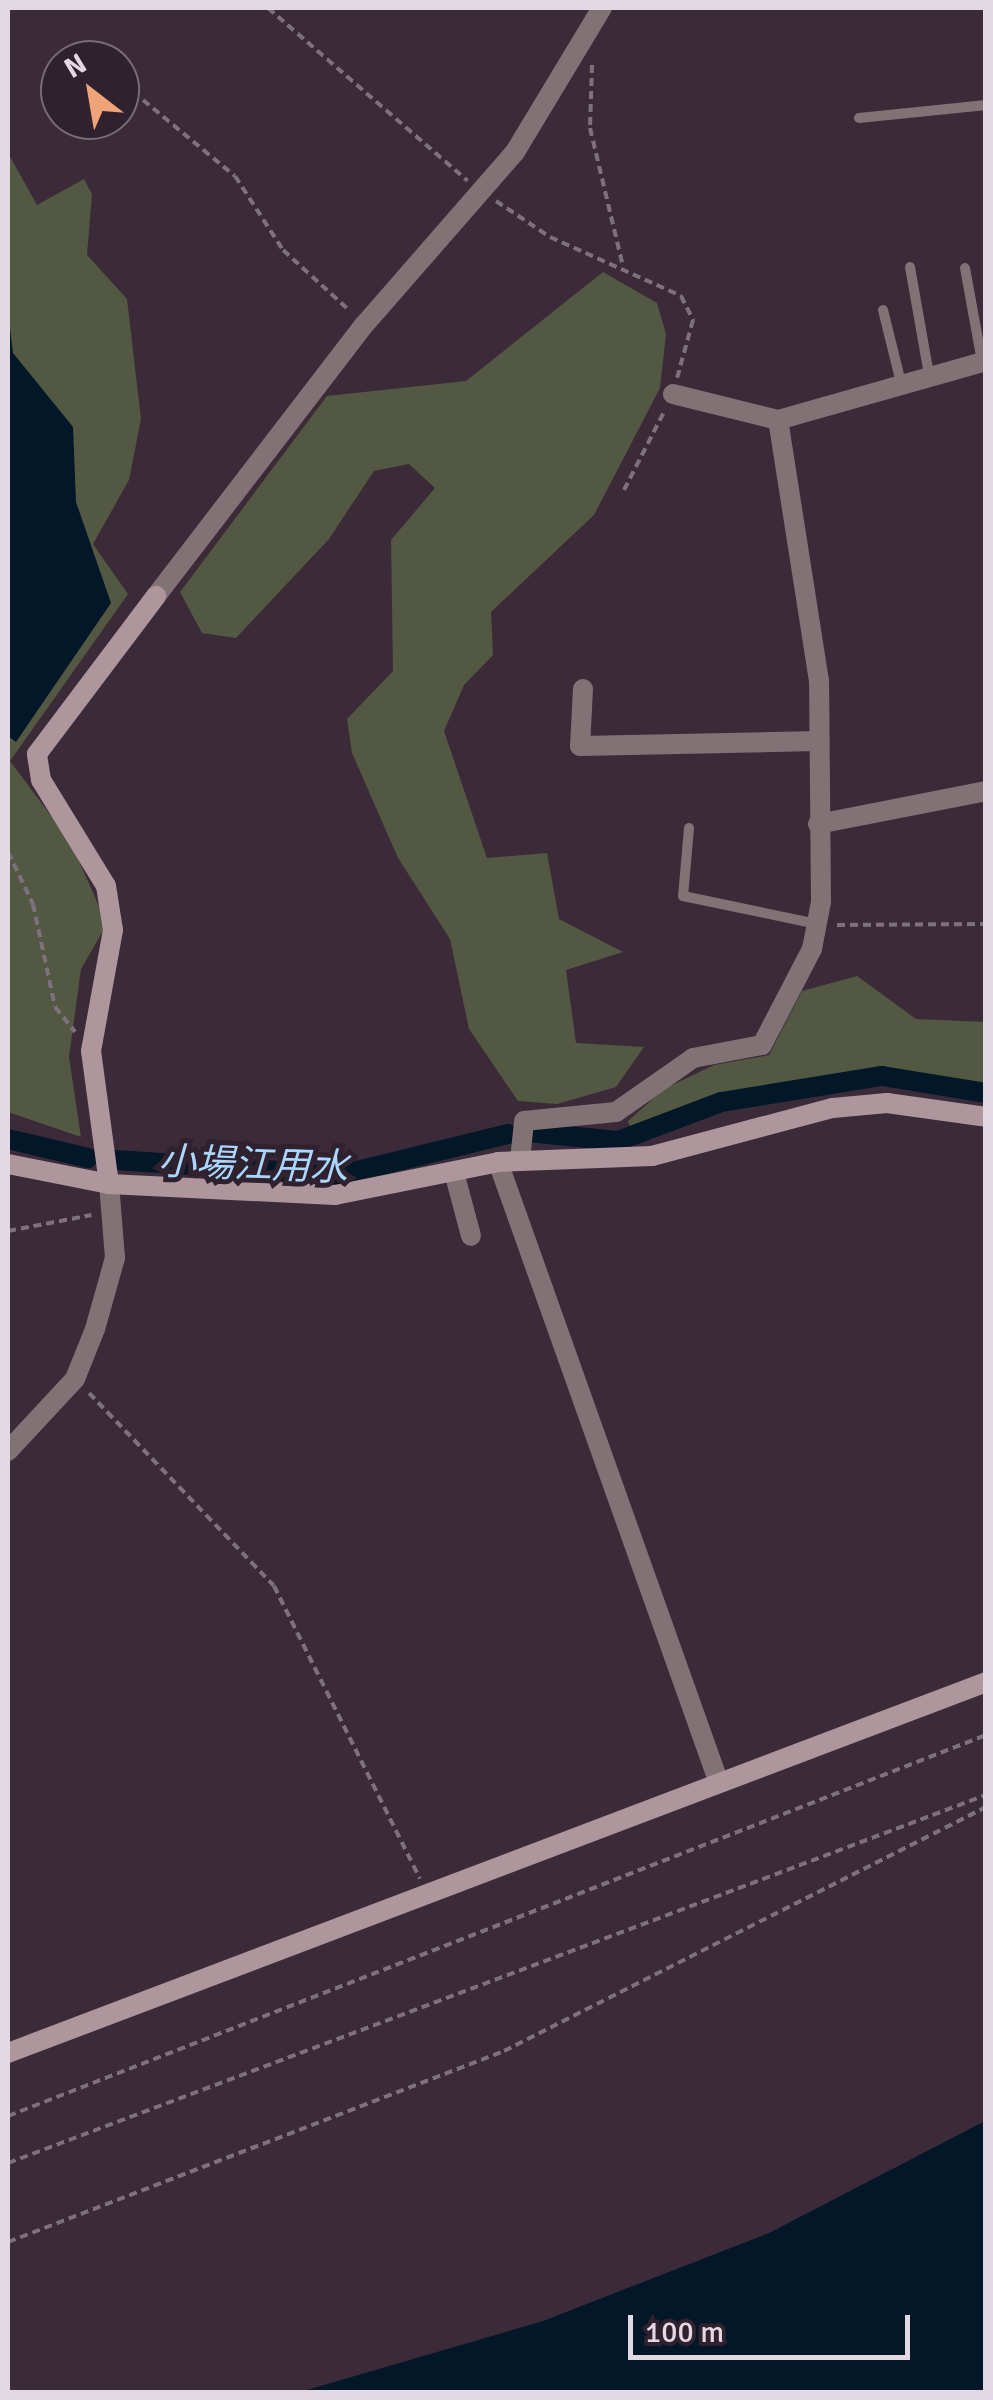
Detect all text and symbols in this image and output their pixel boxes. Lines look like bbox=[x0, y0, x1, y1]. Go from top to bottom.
north arrow bbox=[40, 40, 140, 140]
text: N bbox=[58, 46, 93, 86]
water label: 小場江用水 bbox=[157, 1139, 349, 1191]
scale bar bbox=[633, 2295, 916, 2357]
text: 100 m bbox=[645, 2314, 724, 2351]

